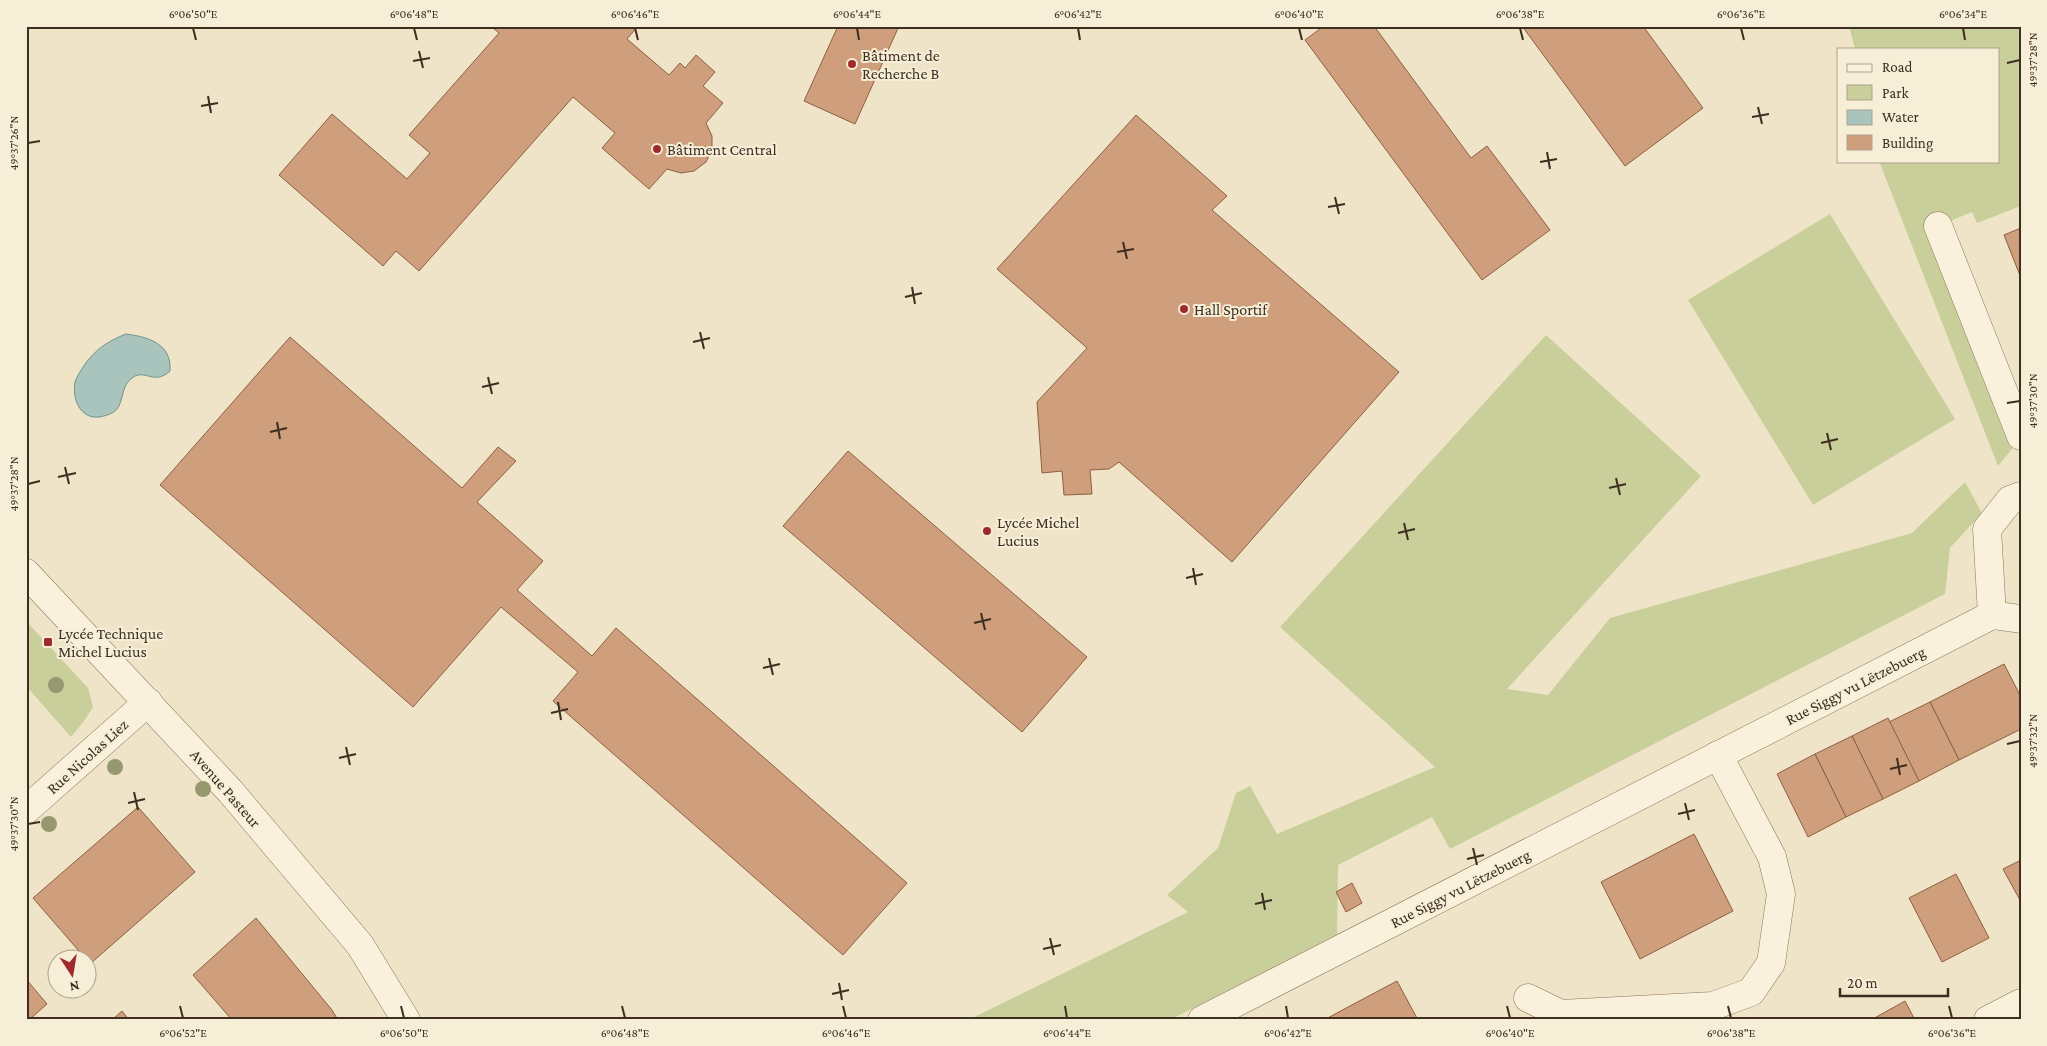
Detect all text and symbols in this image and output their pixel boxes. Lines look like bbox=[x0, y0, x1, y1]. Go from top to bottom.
text: 6°06'50"E bbox=[169, 7, 218, 21]
text: 6°06'48"E bbox=[390, 7, 439, 21]
text: 6°06'46"E bbox=[611, 7, 660, 21]
text: 6°06'44"E bbox=[833, 7, 882, 21]
text: 6°06'42"E bbox=[1054, 7, 1102, 21]
text: 6°06'40"E bbox=[1275, 7, 1324, 21]
text: 6°06'38"E bbox=[1496, 7, 1545, 21]
text: 6°06'36"E bbox=[1717, 7, 1766, 21]
text: 6°06'34"E bbox=[1939, 7, 1988, 21]
text: 49°37'28"N bbox=[2026, 32, 2040, 88]
place label: Bâtiment de Recherche B bbox=[862, 47, 940, 82]
legend bbox=[1837, 48, 2000, 162]
marker: Bâtiment de Recherche B bbox=[846, 58, 858, 70]
text: Road bbox=[1882, 59, 1913, 75]
text: Park bbox=[1882, 85, 1909, 101]
text: Water bbox=[1882, 109, 1919, 125]
text: 49°37'26"N bbox=[7, 115, 21, 170]
text: Building bbox=[1882, 135, 1933, 152]
place label: Bâtiment Central bbox=[667, 141, 777, 158]
marker: Bâtiment Central bbox=[651, 143, 663, 155]
place label: Hall Sportif bbox=[1194, 301, 1268, 319]
marker: Hall Sportif bbox=[1178, 303, 1190, 315]
text: 49°37'30"N bbox=[2026, 373, 2040, 429]
text: 49°37'28"N bbox=[7, 456, 21, 512]
place label: Lycée Michel Lucius bbox=[997, 514, 1079, 549]
marker: Lycée Michel Lucius bbox=[981, 525, 993, 537]
place label: Lycée Technique Michel Lucius bbox=[58, 625, 163, 660]
marker: Lycée Technique Michel Lucius bbox=[42, 636, 54, 648]
street label: Rue Siggy vu Lëtzebuerg bbox=[1783, 643, 1929, 729]
text: 49°37'32"N bbox=[2026, 714, 2040, 768]
street label: Rue Nicolas Liez bbox=[43, 715, 132, 797]
street label: Avenue Pasteur bbox=[187, 746, 264, 831]
text: 49°37'30"N bbox=[7, 796, 21, 852]
street label: Rue Siggy vu Lëtzebuerg bbox=[1388, 846, 1534, 932]
north arrow bbox=[48, 948, 98, 998]
scale bar bbox=[1840, 966, 1947, 998]
text: 20 m bbox=[1847, 975, 1878, 991]
text: N bbox=[68, 978, 81, 996]
text: 6°06'52"E bbox=[159, 1026, 207, 1040]
text: 6°06'50"E bbox=[380, 1026, 429, 1040]
text: 6°06'48"E bbox=[601, 1026, 650, 1040]
text: 6°06'46"E bbox=[822, 1026, 871, 1040]
text: 6°06'44"E bbox=[1043, 1026, 1092, 1040]
text: 6°06'42"E bbox=[1264, 1026, 1312, 1040]
text: 6°06'40"E bbox=[1486, 1026, 1535, 1040]
text: 6°06'38"E bbox=[1707, 1026, 1756, 1040]
text: 6°06'36"E bbox=[1928, 1026, 1977, 1040]

